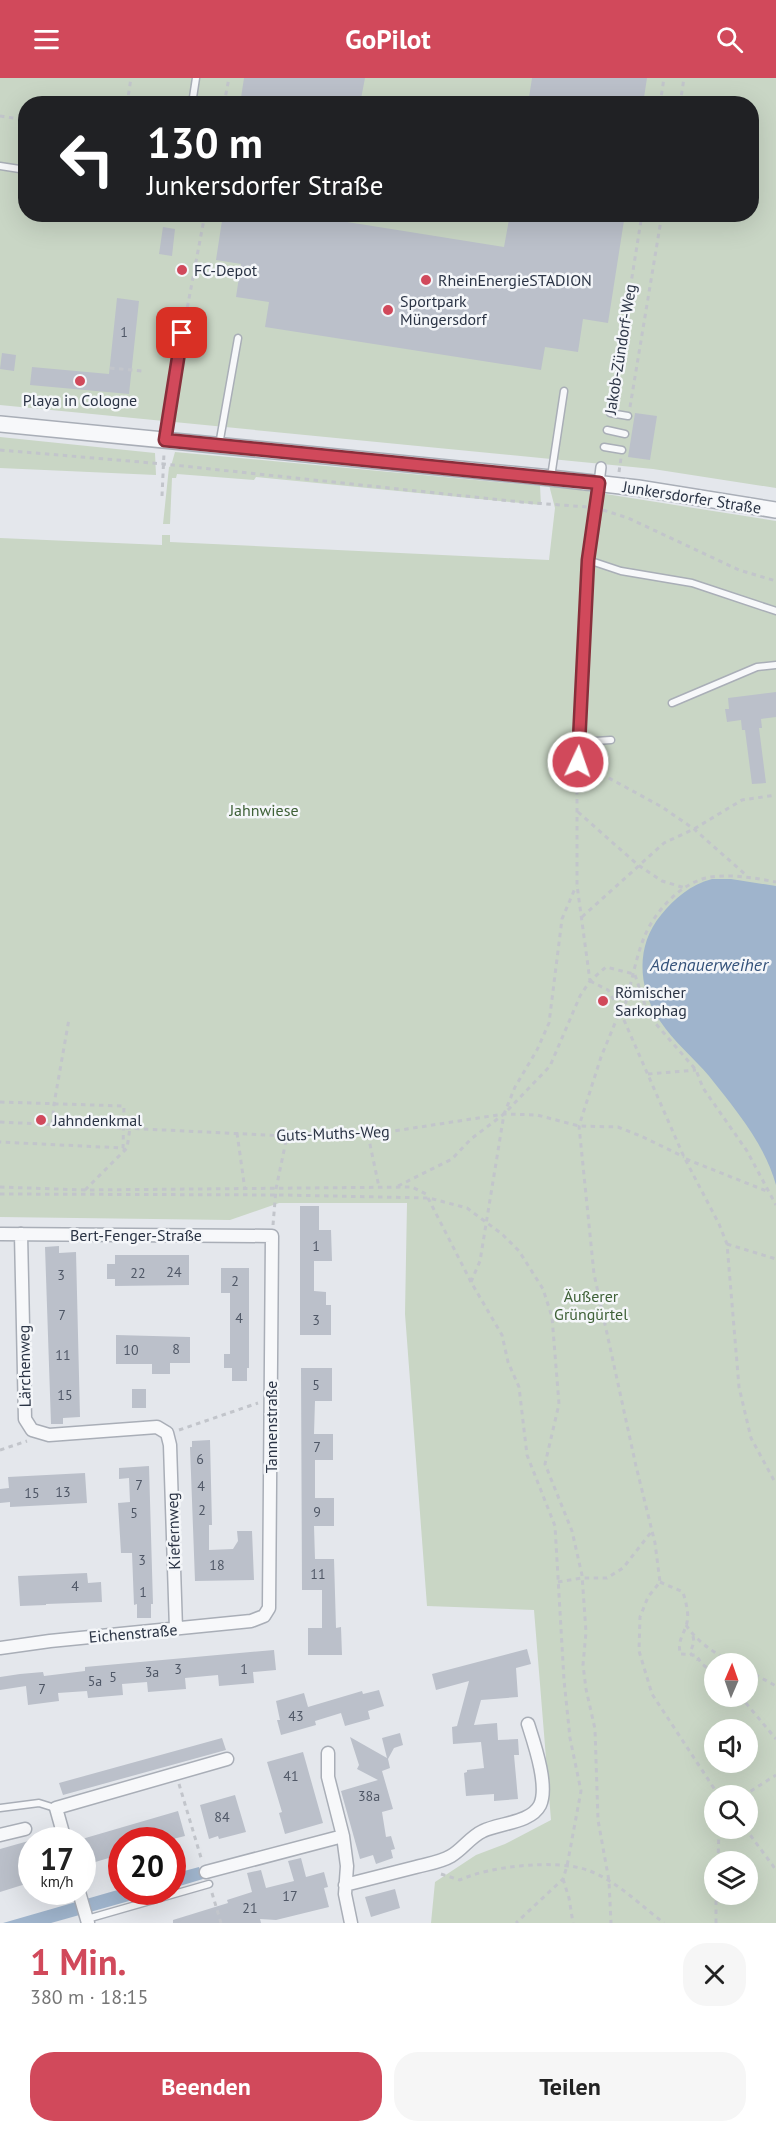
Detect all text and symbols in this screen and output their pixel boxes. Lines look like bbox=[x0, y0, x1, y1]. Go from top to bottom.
text: GoPilot bbox=[345, 22, 431, 56]
icon: menu bbox=[30, 23, 63, 56]
icon: search bbox=[713, 23, 746, 56]
text: 130 m bbox=[147, 115, 263, 170]
icon: left bbox=[48, 120, 126, 198]
text: Junkersdorfer Straße bbox=[147, 168, 383, 202]
place label: FC-Depot bbox=[194, 260, 258, 280]
marker: FC-Depot bbox=[175, 263, 189, 277]
place label: RheinEnergieSTADION bbox=[438, 270, 592, 290]
marker: RheinEnergieSTADION bbox=[419, 273, 433, 287]
street label: Jakob-Zündorf-Weg bbox=[600, 282, 640, 417]
place label: Sportpark Müngersdorf bbox=[400, 291, 488, 329]
marker: Sportpark Müngersdorf bbox=[381, 303, 395, 317]
pin bbox=[156, 307, 207, 358]
icon: arrive bbox=[165, 316, 198, 349]
house number: 1 bbox=[120, 323, 128, 341]
marker: Playa in Cologne bbox=[73, 374, 87, 388]
place label: Playa in Cologne bbox=[23, 390, 137, 410]
street label: Junkersdorfer Straße bbox=[620, 476, 763, 518]
position arrow bbox=[546, 730, 610, 794]
park label: Jahnwiese bbox=[228, 800, 299, 820]
water label: Adenauerweiher bbox=[649, 953, 769, 976]
place label: Römischer Sarkophag bbox=[615, 982, 687, 1020]
marker: Römischer Sarkophag bbox=[596, 994, 610, 1008]
place label: Jahndenkmal bbox=[52, 1110, 142, 1130]
marker: Jahndenkmal bbox=[34, 1113, 48, 1127]
street label: Guts-Muths-Weg bbox=[276, 1121, 390, 1145]
street label: Bert-Fenger-Straße bbox=[70, 1225, 202, 1245]
house number: 1 bbox=[312, 1237, 320, 1255]
house number: 24 bbox=[166, 1263, 182, 1281]
house number: 22 bbox=[130, 1264, 146, 1282]
house number: 3 bbox=[57, 1266, 65, 1284]
house number: 2 bbox=[231, 1272, 239, 1290]
park label: Äußerer Grüngürtel bbox=[554, 1286, 628, 1324]
house number: 7 bbox=[58, 1306, 66, 1324]
house number: 4 bbox=[235, 1309, 243, 1327]
house number: 3 bbox=[312, 1311, 320, 1329]
street label: Lärchenweg bbox=[13, 1325, 35, 1407]
house number: 8 bbox=[172, 1340, 180, 1358]
house number: 10 bbox=[123, 1341, 139, 1359]
house number: 11 bbox=[55, 1346, 71, 1364]
house number: 5 bbox=[312, 1376, 320, 1394]
street label: Tannenstraße bbox=[261, 1381, 281, 1473]
house number: 15 bbox=[57, 1386, 73, 1404]
house number: 7 bbox=[313, 1438, 321, 1456]
house number: 6 bbox=[196, 1450, 204, 1468]
house number: 7 bbox=[135, 1476, 143, 1494]
house number: 4 bbox=[197, 1477, 205, 1495]
house number: 13 bbox=[55, 1483, 71, 1501]
house number: 15 bbox=[24, 1484, 40, 1502]
street label: Kiefernweg bbox=[162, 1492, 184, 1570]
house number: 2 bbox=[198, 1501, 206, 1519]
house number: 9 bbox=[313, 1503, 321, 1521]
house number: 5 bbox=[130, 1504, 138, 1522]
house number: 3 bbox=[138, 1551, 146, 1569]
house number: 18 bbox=[209, 1556, 225, 1574]
house number: 11 bbox=[310, 1565, 326, 1583]
house number: 4 bbox=[71, 1577, 79, 1595]
house number: 1 bbox=[139, 1583, 147, 1601]
street label: Eichenstraße bbox=[88, 1619, 178, 1647]
north arrow bbox=[704, 1653, 758, 1707]
map controls bbox=[704, 1653, 758, 1905]
house number: 3 bbox=[174, 1660, 182, 1678]
house number: 1 bbox=[240, 1660, 248, 1678]
house number: 3a bbox=[145, 1663, 159, 1681]
house number: 5 bbox=[109, 1668, 117, 1686]
house number: 5a bbox=[88, 1672, 102, 1690]
house number: 7 bbox=[38, 1680, 46, 1698]
house number: 43 bbox=[288, 1707, 304, 1725]
button: sound bbox=[704, 1719, 758, 1773]
house number: 41 bbox=[283, 1767, 299, 1785]
button: search bbox=[704, 1785, 758, 1839]
house number: 38a bbox=[358, 1787, 380, 1805]
house number: 84 bbox=[214, 1808, 230, 1826]
speed limit sign: 20 bbox=[108, 1827, 186, 1905]
text: 17 bbox=[40, 1839, 74, 1878]
button: layers bbox=[704, 1851, 758, 1905]
text: km/h bbox=[41, 1872, 73, 1891]
house number: 17 bbox=[282, 1887, 298, 1905]
house number: 21 bbox=[242, 1899, 258, 1917]
text: 1 Min. bbox=[30, 1938, 126, 1985]
button: close bbox=[683, 1943, 746, 2006]
text: 380 m · 18:15 bbox=[30, 1984, 148, 2010]
button: Beenden bbox=[30, 2052, 382, 2121]
button: Teilen bbox=[394, 2052, 746, 2121]

